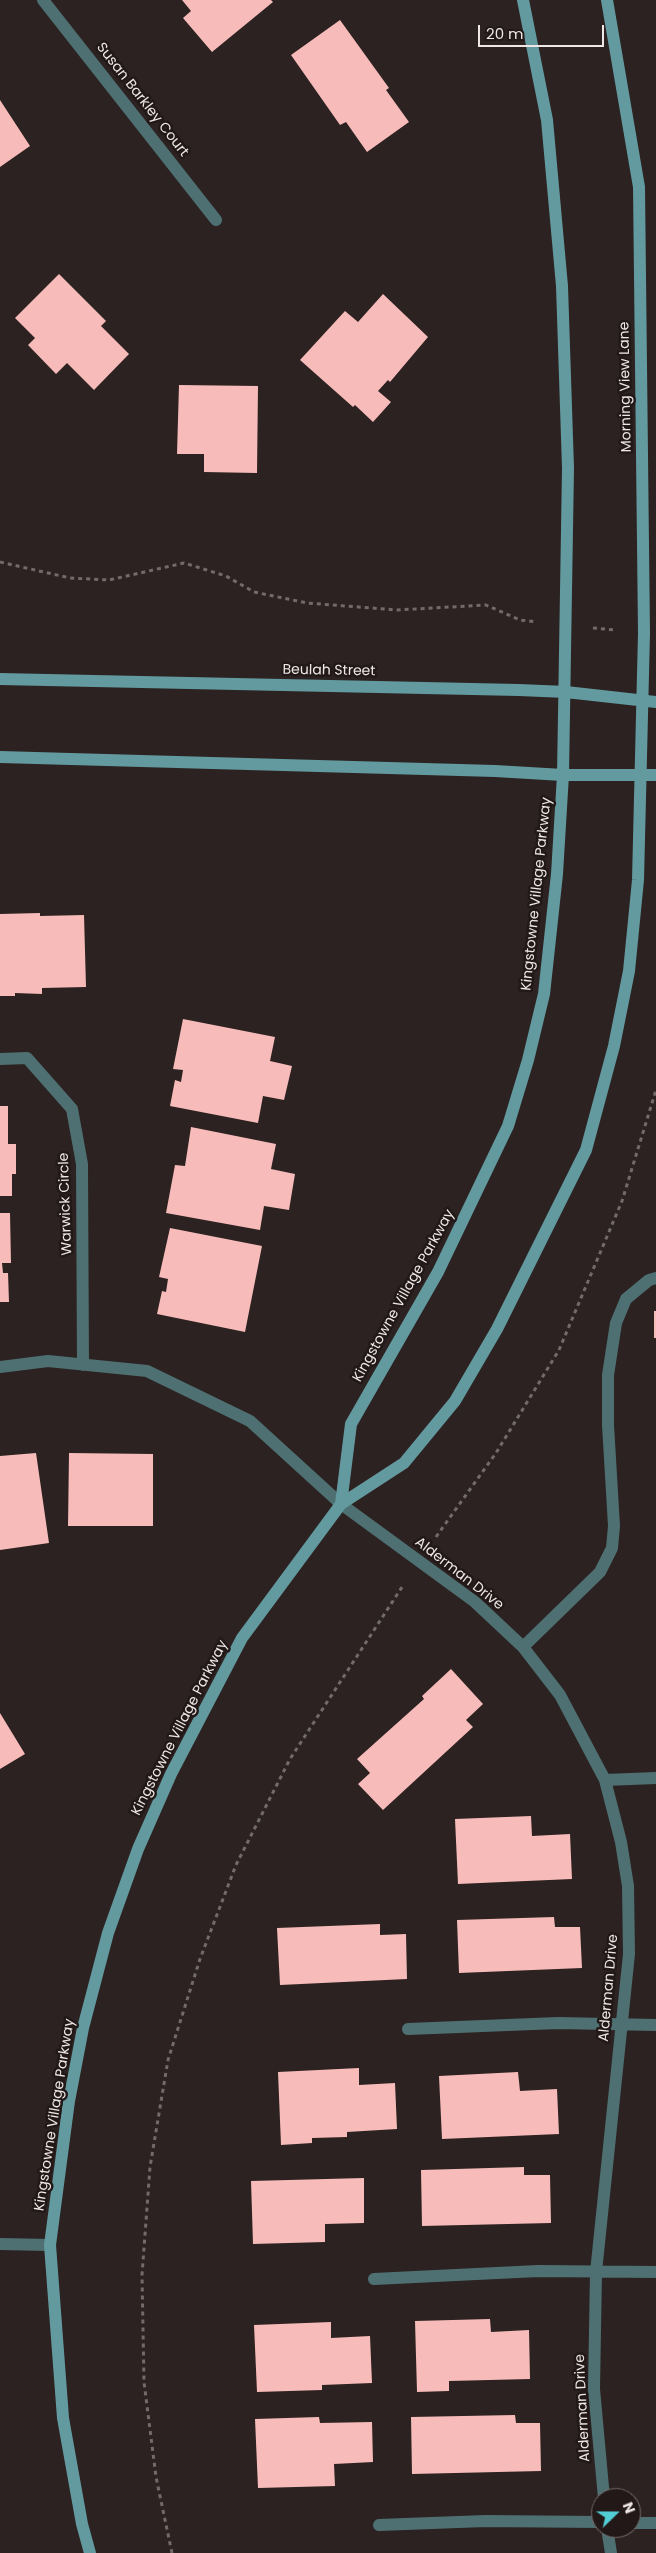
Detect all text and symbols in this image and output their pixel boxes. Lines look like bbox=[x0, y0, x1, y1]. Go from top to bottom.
scale bar bbox=[481, 15, 607, 47]
text: 20 m bbox=[486, 23, 524, 44]
street label: Susan Barkley Court bbox=[92, 40, 192, 160]
street label: Morning View Lane bbox=[616, 321, 636, 453]
street label: Beulah Street bbox=[282, 662, 376, 680]
street label: Kingstowne Village Parkway bbox=[518, 796, 556, 992]
street label: Warwick Circle bbox=[56, 1152, 76, 1256]
street label: Kingstowne Village Parkway bbox=[350, 1207, 458, 1385]
street label: Alderman Drive bbox=[411, 1534, 507, 1614]
street label: Kingstowne Village Parkway bbox=[128, 1638, 232, 1818]
street label: Alderman Drive bbox=[596, 1934, 622, 2042]
street label: Kingstowne Village Parkway bbox=[31, 2018, 79, 2212]
street label: Alderman Drive bbox=[572, 2354, 594, 2462]
north arrow bbox=[591, 2488, 641, 2538]
text: N bbox=[618, 2499, 640, 2516]

